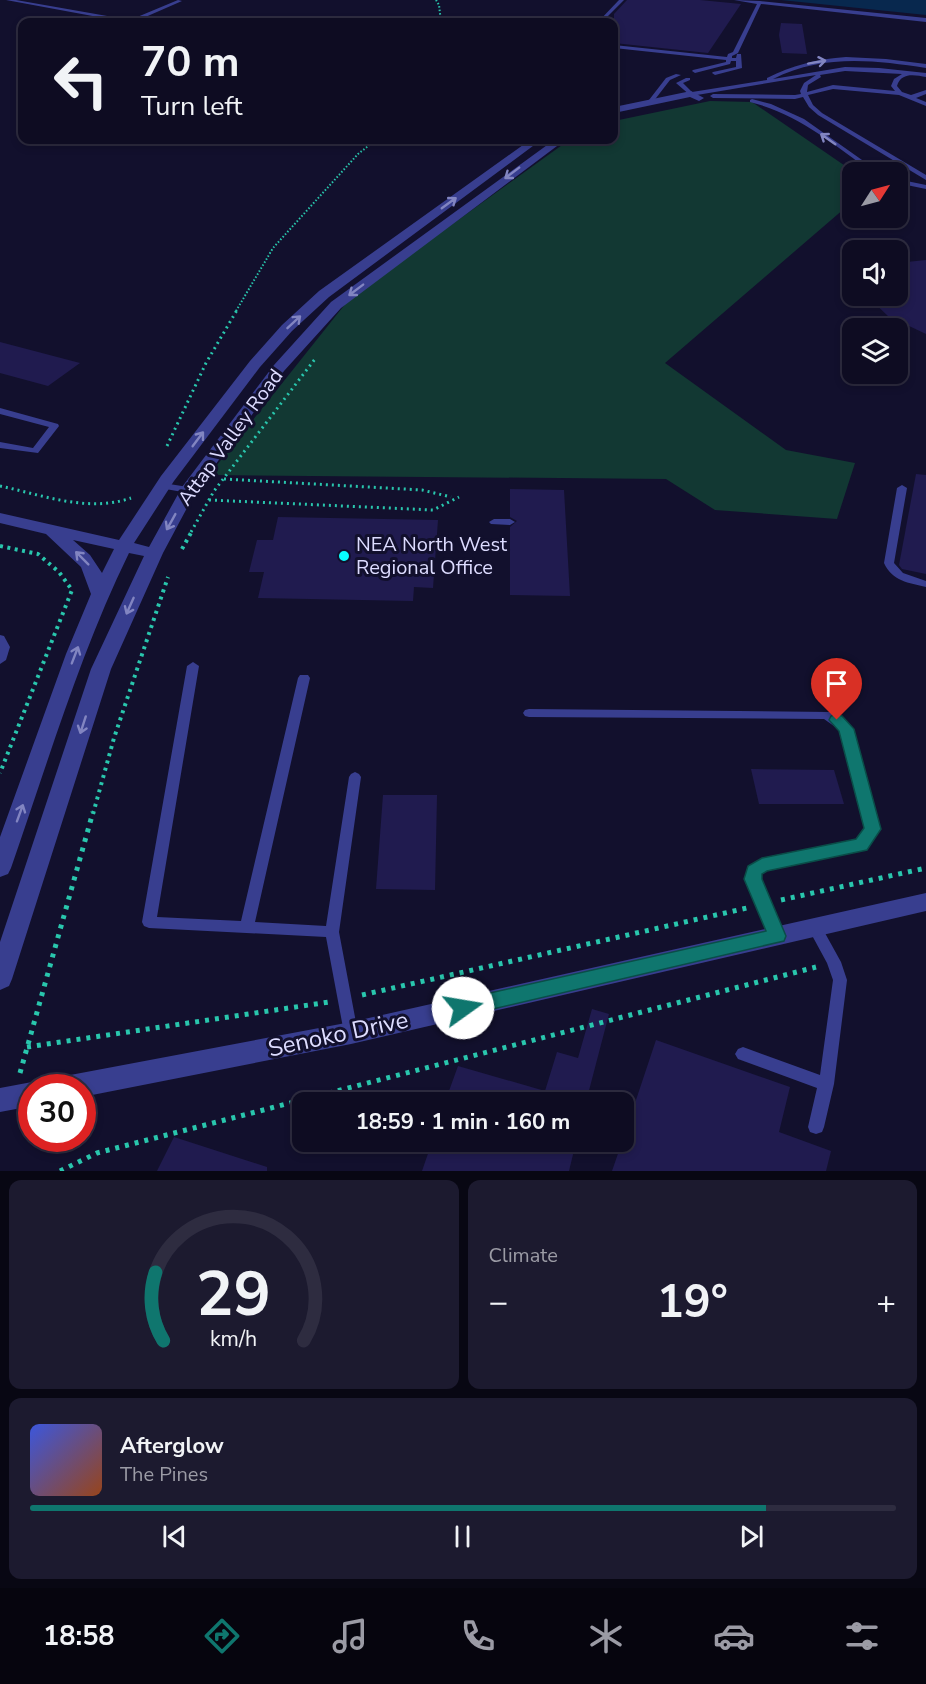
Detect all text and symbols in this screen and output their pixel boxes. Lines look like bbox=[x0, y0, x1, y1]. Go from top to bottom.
text: 70 m bbox=[141, 34, 240, 91]
icon: left bbox=[42, 42, 120, 120]
one-way arrow bbox=[807, 56, 827, 67]
text: Turn left bbox=[141, 88, 242, 125]
one-way arrow bbox=[820, 133, 837, 145]
north arrow bbox=[842, 162, 908, 228]
map controls bbox=[842, 162, 908, 384]
one-way arrow bbox=[504, 167, 520, 179]
one-way arrow bbox=[440, 196, 456, 209]
button: sound bbox=[842, 240, 908, 306]
one-way arrow bbox=[348, 284, 364, 297]
one-way arrow bbox=[287, 314, 302, 329]
button: layers bbox=[842, 318, 908, 384]
street label: Attap Valley Road bbox=[172, 363, 289, 511]
one-way arrow bbox=[191, 432, 204, 448]
one-way arrow bbox=[165, 513, 177, 530]
place label: NEA North West Regional Office bbox=[356, 531, 508, 581]
marker: NEA North West Regional Office bbox=[337, 549, 351, 563]
one-way arrow bbox=[75, 550, 89, 565]
one-way arrow bbox=[123, 597, 135, 615]
one-way arrow bbox=[71, 646, 82, 665]
pin bbox=[811, 658, 862, 720]
icon: arrive bbox=[820, 667, 853, 700]
one-way arrow bbox=[77, 715, 88, 734]
one-way arrow bbox=[15, 804, 26, 823]
position arrow bbox=[431, 976, 495, 1040]
street label: Senoko Drive bbox=[265, 1004, 411, 1064]
speed limit sign: 30 bbox=[18, 1074, 96, 1152]
text: 18:59 · 1 min · 160 m bbox=[356, 1107, 570, 1137]
text: Climate bbox=[489, 1242, 558, 1269]
text: 29 bbox=[196, 1252, 271, 1337]
text: 19° bbox=[657, 1272, 728, 1333]
text: − bbox=[489, 1280, 508, 1325]
text: + bbox=[876, 1280, 896, 1325]
text: km/h bbox=[210, 1325, 257, 1355]
text: Afterglow bbox=[120, 1431, 224, 1461]
text: The Pines bbox=[120, 1461, 208, 1488]
icon: previous bbox=[158, 1520, 191, 1553]
icon: pause bbox=[446, 1520, 479, 1553]
icon: next bbox=[735, 1520, 768, 1553]
icon: directions bbox=[201, 1615, 243, 1657]
icon: music bbox=[329, 1615, 371, 1657]
icon: phone bbox=[457, 1615, 499, 1657]
icon: climate bbox=[585, 1615, 627, 1657]
icon: car bbox=[713, 1615, 755, 1657]
icon: filters bbox=[841, 1615, 883, 1657]
text: 18:58 bbox=[43, 1618, 115, 1655]

